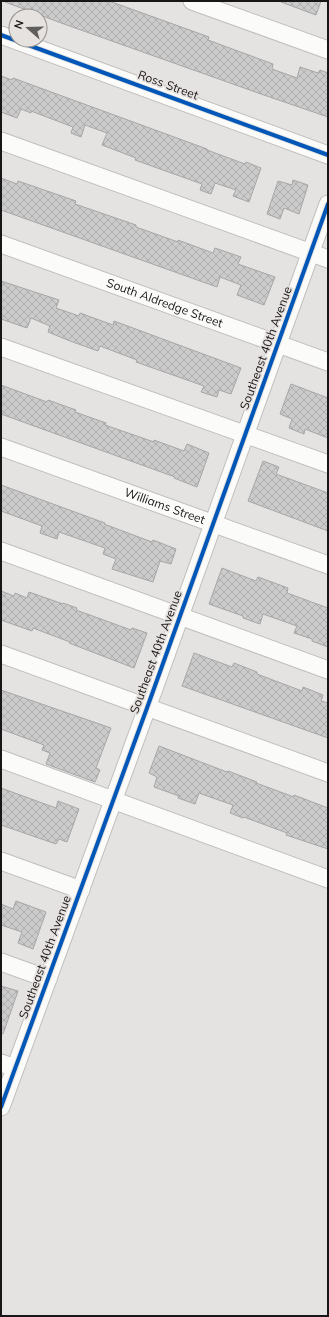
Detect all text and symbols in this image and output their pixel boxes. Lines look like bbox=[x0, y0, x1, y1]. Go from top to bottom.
north arrow bbox=[8, 8, 48, 48]
text: N bbox=[11, 18, 27, 31]
street label: Ross Street bbox=[136, 67, 200, 102]
street label: South Aldredge Street bbox=[105, 275, 225, 330]
street label: Southeast 40th Avenue bbox=[236, 284, 295, 411]
street label: Williams Street bbox=[122, 484, 207, 527]
street label: Southeast 40th Avenue bbox=[126, 588, 185, 715]
street label: Southeast 40th Avenue bbox=[15, 893, 74, 1020]

